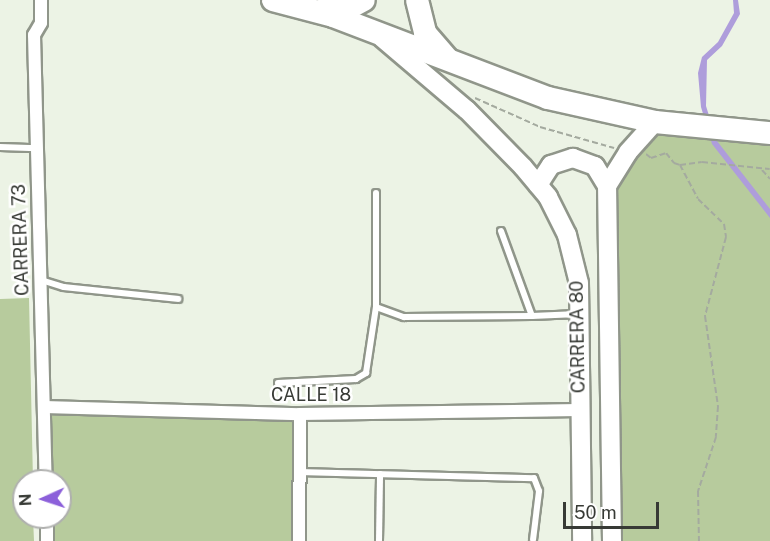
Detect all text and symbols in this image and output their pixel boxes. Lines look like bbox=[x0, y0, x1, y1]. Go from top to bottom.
street label: CARRERA 73 bbox=[8, 184, 34, 296]
street label: CARRERA 80 bbox=[566, 281, 590, 393]
street label: CALLE 18 bbox=[271, 384, 351, 406]
north arrow bbox=[12, 469, 72, 529]
scale bar bbox=[566, 490, 662, 528]
text: N bbox=[16, 493, 35, 507]
text: 50 m bbox=[574, 502, 617, 523]

